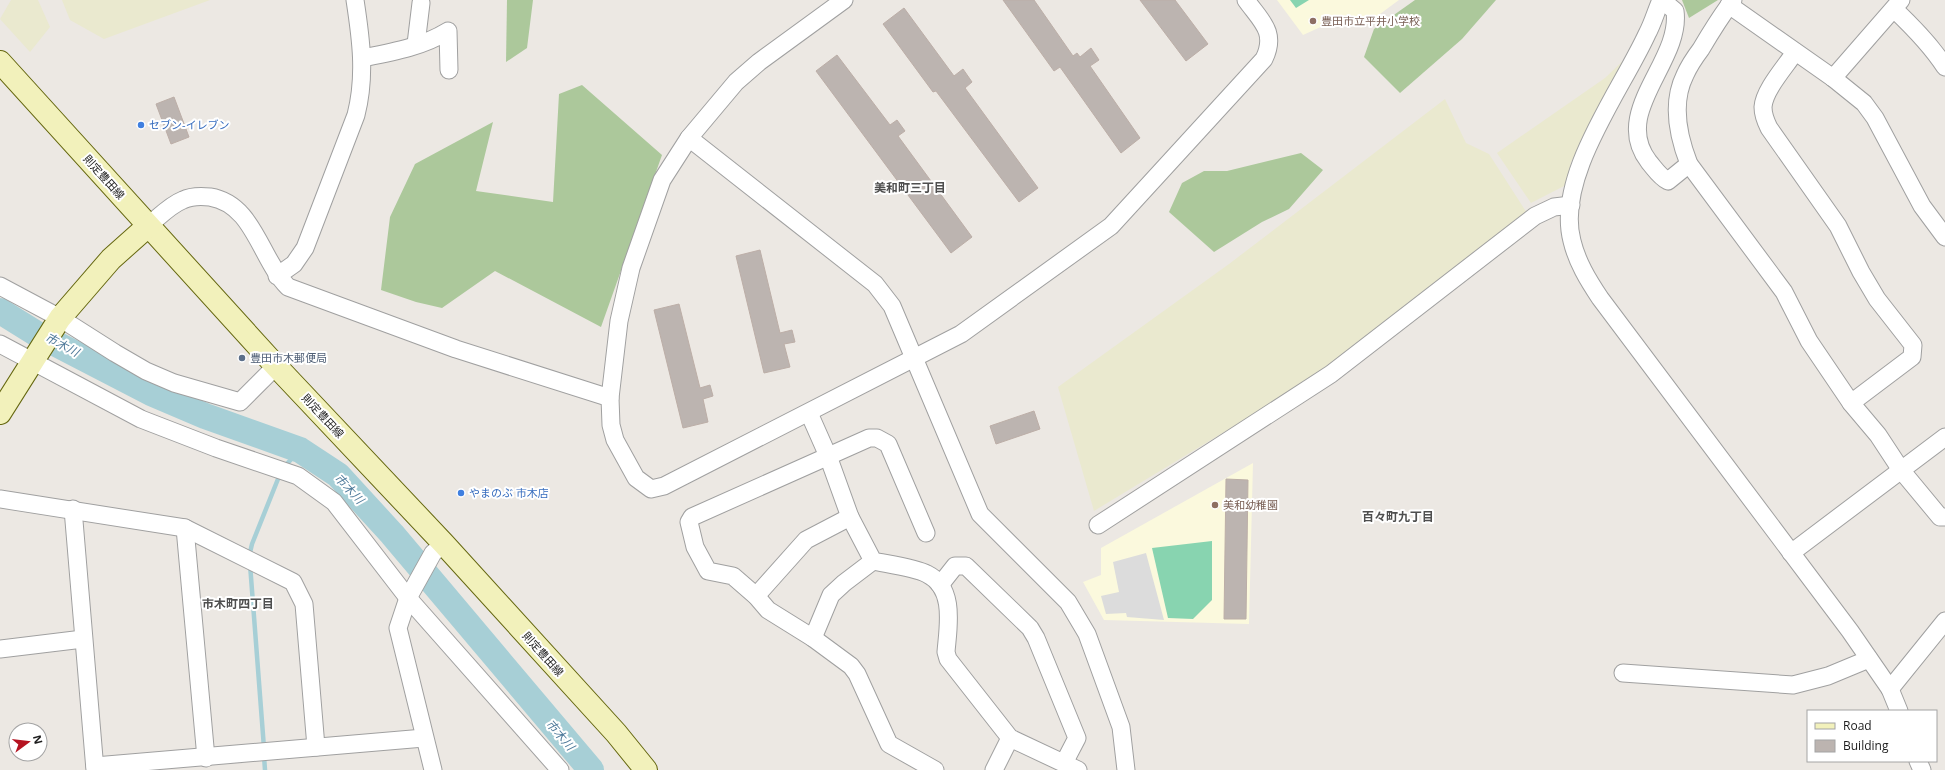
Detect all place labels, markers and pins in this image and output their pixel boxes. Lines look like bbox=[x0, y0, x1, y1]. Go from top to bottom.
place label: 豊田市立平井小学校 bbox=[1321, 13, 1420, 28]
marker: 豊田市立平井小学校 bbox=[1308, 16, 1318, 26]
place label: セブン-イレブン bbox=[149, 117, 230, 132]
marker: セブン-イレブン bbox=[136, 120, 146, 130]
place label: 豊田市木郵便局 bbox=[250, 350, 327, 365]
marker: 豊田市木郵便局 bbox=[237, 353, 247, 363]
place label: やまのぶ 市木店 bbox=[469, 485, 549, 500]
marker: やまのぶ 市木店 bbox=[456, 488, 466, 498]
place label: 美和幼稚園 bbox=[1223, 497, 1278, 512]
marker: 美和幼稚園 bbox=[1210, 500, 1220, 510]

